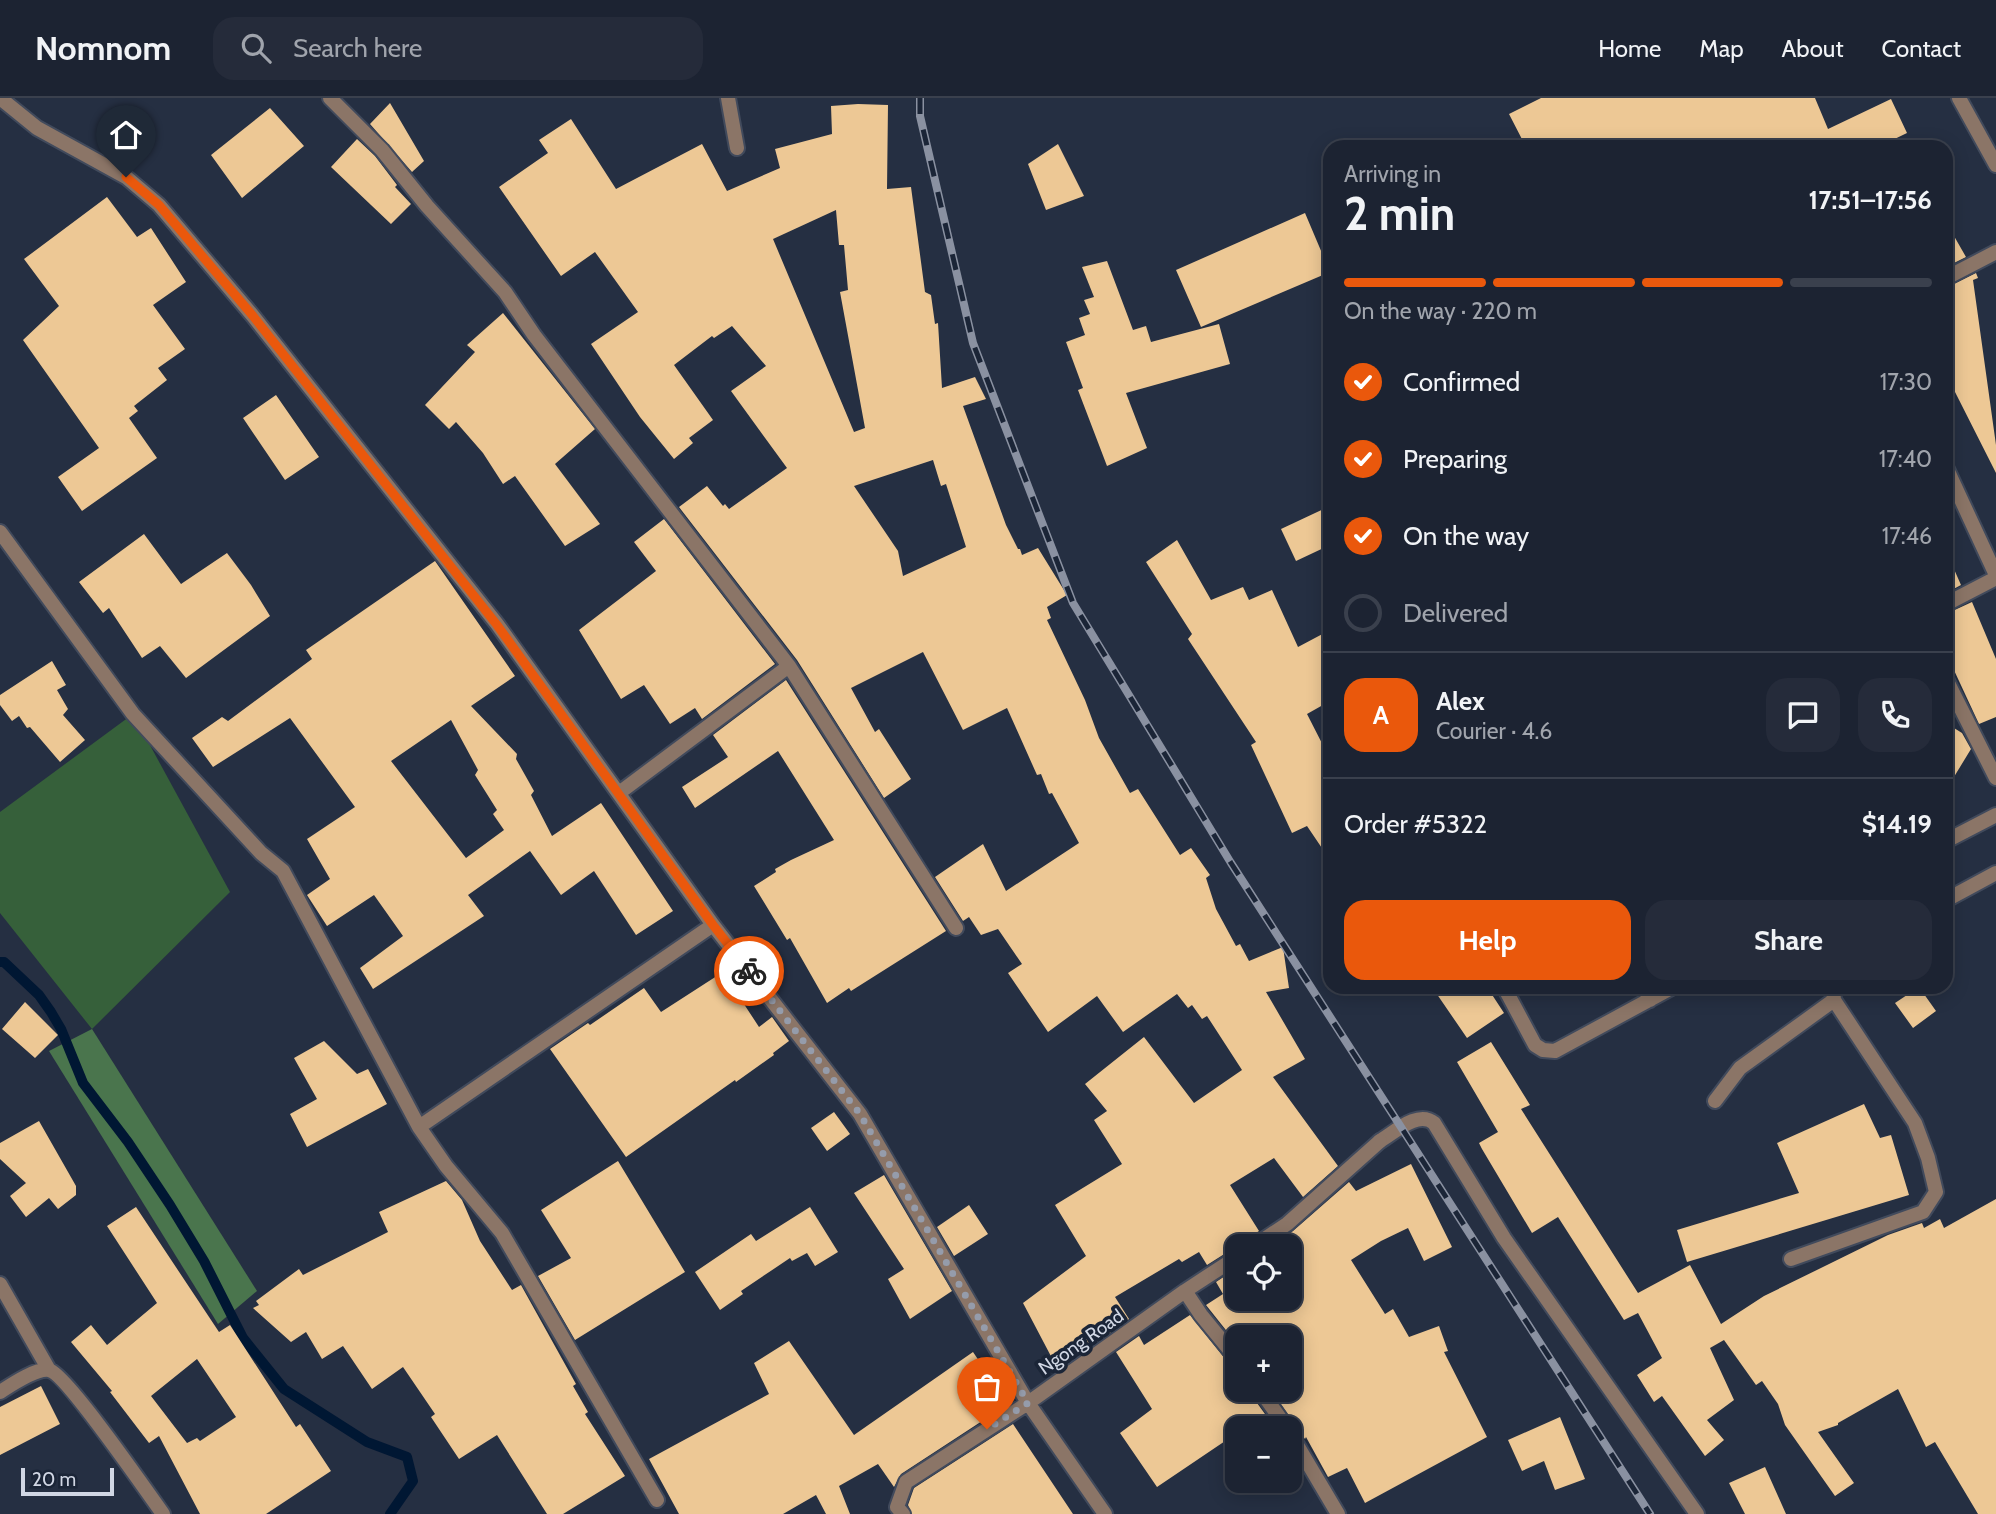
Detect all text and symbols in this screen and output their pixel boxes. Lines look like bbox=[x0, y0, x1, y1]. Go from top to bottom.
search box bbox=[213, 17, 703, 80]
text: Nomnom bbox=[35, 28, 171, 68]
icon: search bbox=[237, 29, 275, 67]
text: Search here bbox=[293, 32, 422, 64]
text: Home bbox=[1598, 34, 1661, 63]
text: Map bbox=[1699, 34, 1744, 63]
text: About bbox=[1782, 34, 1844, 63]
text: Contact bbox=[1882, 34, 1961, 63]
pin bbox=[96, 105, 156, 177]
icon: home bbox=[107, 116, 145, 154]
text: Arriving in bbox=[1344, 160, 1441, 188]
text: 17:51–17:56 bbox=[1809, 184, 1932, 216]
text: 2 min bbox=[1344, 186, 1455, 242]
text: On the way · 220 m bbox=[1344, 297, 1537, 325]
icon: check bbox=[1344, 363, 1382, 401]
text: Confirmed bbox=[1403, 366, 1520, 398]
text: 17:30 bbox=[1880, 368, 1932, 396]
icon: check bbox=[1344, 440, 1382, 478]
text: Preparing bbox=[1403, 443, 1507, 475]
text: 17:40 bbox=[1879, 445, 1932, 473]
icon: check bbox=[1344, 517, 1382, 555]
text: On the way bbox=[1403, 520, 1529, 552]
text: 17:46 bbox=[1882, 522, 1932, 550]
text: Delivered bbox=[1403, 597, 1508, 629]
button: chat bbox=[1766, 678, 1840, 752]
button: phone bbox=[1858, 678, 1932, 752]
text: Alex bbox=[1436, 685, 1485, 717]
text: A bbox=[1373, 699, 1389, 731]
text: Courier · 4.6 bbox=[1436, 717, 1552, 745]
text: Order #5322 bbox=[1344, 808, 1487, 840]
text: $14.19 bbox=[1862, 808, 1932, 840]
button: Help bbox=[1344, 900, 1631, 980]
button: Share bbox=[1645, 900, 1932, 980]
courier bbox=[714, 936, 784, 1006]
icon: bike bbox=[730, 952, 768, 990]
map controls bbox=[1225, 1234, 1302, 1493]
button: locate bbox=[1225, 1234, 1302, 1311]
street label: Ngong Road bbox=[1034, 1304, 1128, 1380]
button: + bbox=[1225, 1325, 1302, 1402]
pin bbox=[957, 1357, 1017, 1429]
icon: bag bbox=[968, 1368, 1006, 1406]
button: − bbox=[1225, 1416, 1302, 1493]
scale bar bbox=[21, 1465, 114, 1497]
text: 20 m bbox=[32, 1468, 76, 1491]

